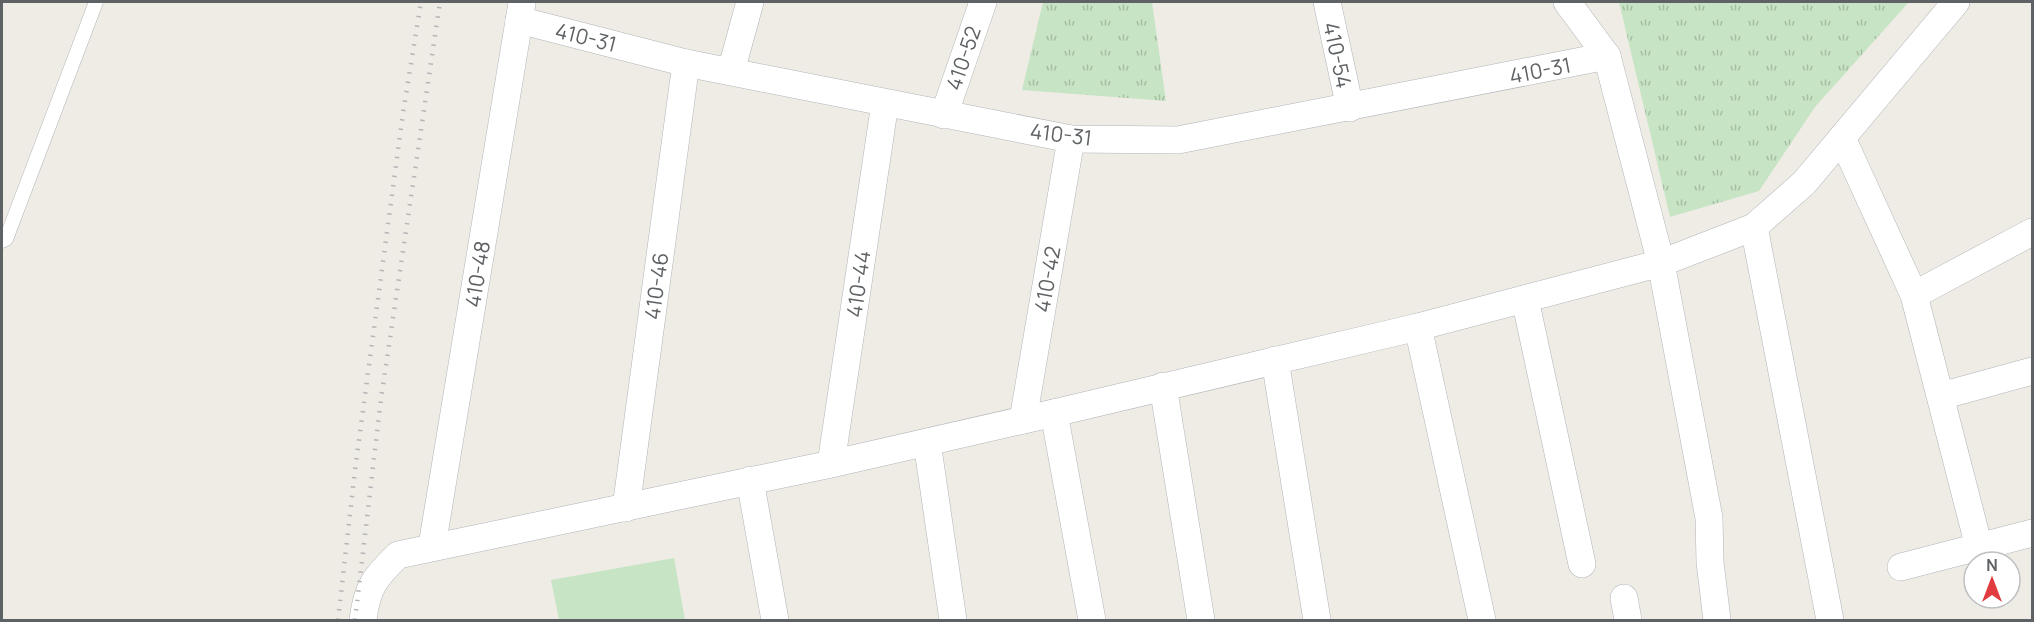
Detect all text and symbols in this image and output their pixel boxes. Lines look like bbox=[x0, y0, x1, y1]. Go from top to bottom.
street label: 410-31 bbox=[553, 16, 619, 58]
street label: 410-54 bbox=[1317, 19, 1359, 91]
street label: 410-52 bbox=[939, 22, 987, 94]
street label: 410-31 bbox=[1507, 50, 1573, 90]
street label: 410-31 bbox=[1029, 116, 1093, 152]
street label: 410-48 bbox=[458, 239, 496, 309]
street label: 410-42 bbox=[1027, 244, 1067, 314]
street label: 410-44 bbox=[839, 249, 877, 319]
street label: 410-46 bbox=[637, 251, 675, 321]
north arrow bbox=[1962, 550, 2022, 610]
text: N bbox=[1986, 554, 1998, 576]

